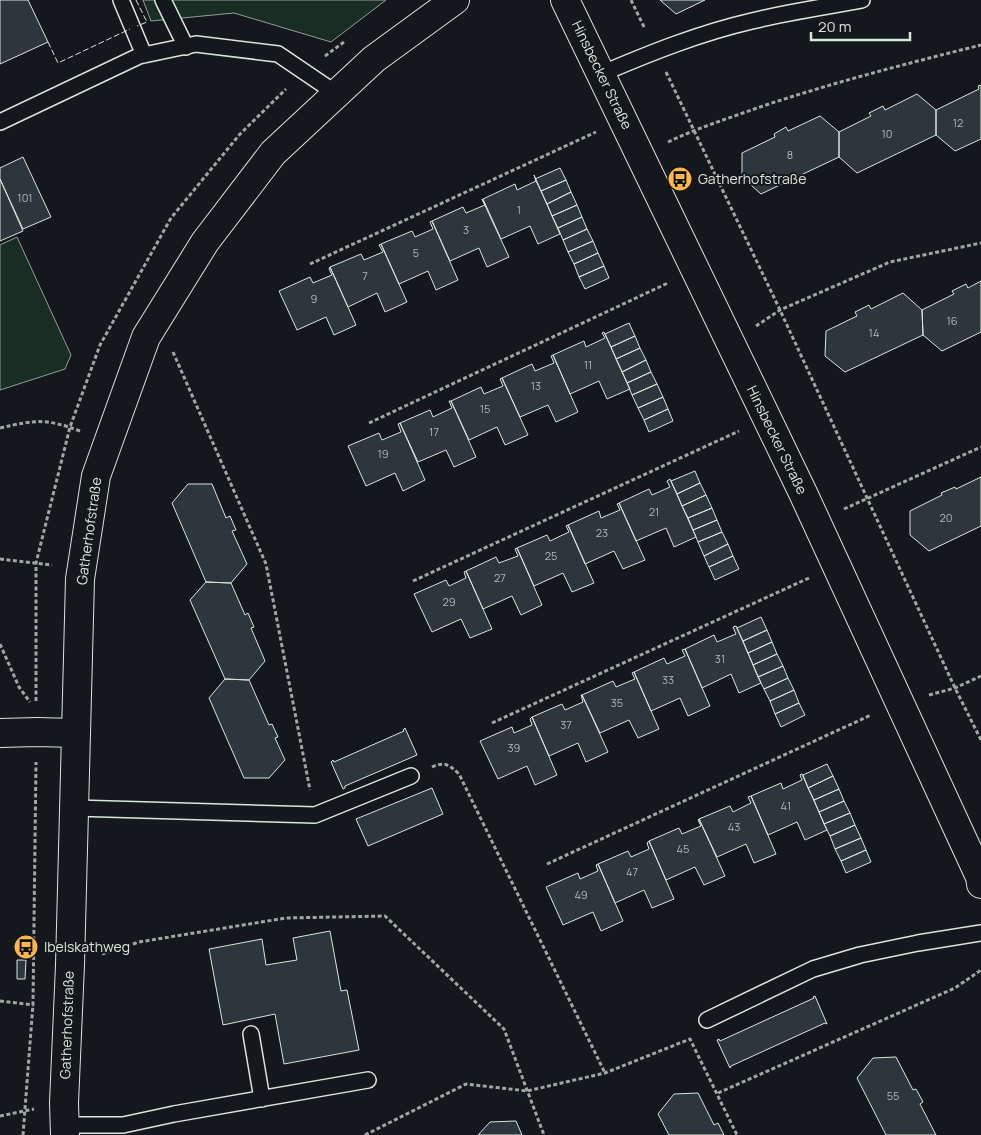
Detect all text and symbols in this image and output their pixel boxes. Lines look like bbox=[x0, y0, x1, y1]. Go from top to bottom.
scale bar bbox=[811, 10, 910, 42]
text: 20 m bbox=[818, 16, 851, 37]
street label: Hinsbecker Straße bbox=[568, 17, 637, 132]
house number: 12 bbox=[953, 115, 963, 130]
house number: 10 bbox=[881, 126, 893, 141]
house number: 8 bbox=[787, 147, 793, 162]
bus stop icon: Gatherhofstraße bbox=[667, 166, 693, 192]
place label: Gatherhofstraße bbox=[698, 169, 806, 188]
house number: 101 bbox=[17, 190, 33, 205]
house number: 1 bbox=[517, 202, 521, 217]
house number: 3 bbox=[463, 222, 469, 237]
house number: 5 bbox=[413, 245, 419, 260]
house number: 7 bbox=[362, 268, 368, 283]
house number: 9 bbox=[311, 291, 318, 306]
house number: 16 bbox=[946, 313, 958, 328]
house number: 14 bbox=[869, 325, 879, 340]
house number: 11 bbox=[584, 357, 592, 372]
house number: 13 bbox=[531, 378, 541, 393]
street label: Hinsbecker Straße bbox=[743, 382, 812, 497]
house number: 15 bbox=[480, 401, 490, 416]
house number: 17 bbox=[429, 424, 439, 439]
house number: 19 bbox=[377, 446, 389, 461]
street label: Gatherhofstraße bbox=[72, 476, 105, 586]
house number: 21 bbox=[649, 504, 659, 519]
house number: 20 bbox=[940, 510, 952, 525]
house number: 23 bbox=[596, 525, 608, 540]
house number: 25 bbox=[545, 548, 557, 563]
house number: 27 bbox=[494, 570, 506, 585]
house number: 29 bbox=[442, 594, 456, 609]
house number: 31 bbox=[715, 651, 725, 666]
house number: 33 bbox=[662, 672, 674, 687]
house number: 35 bbox=[611, 695, 623, 710]
house number: 37 bbox=[560, 717, 572, 732]
house number: 39 bbox=[508, 740, 521, 755]
house number: 41 bbox=[781, 798, 791, 813]
house number: 43 bbox=[728, 819, 740, 834]
house number: 45 bbox=[677, 841, 689, 856]
house number: 47 bbox=[626, 864, 638, 879]
house number: 49 bbox=[574, 887, 588, 902]
bus stop icon: Ibelskathweg bbox=[13, 934, 39, 960]
place label: Ibelskathweg bbox=[44, 937, 130, 956]
street label: Gatherhofstraße bbox=[55, 970, 78, 1079]
house number: 55 bbox=[887, 1088, 899, 1103]

